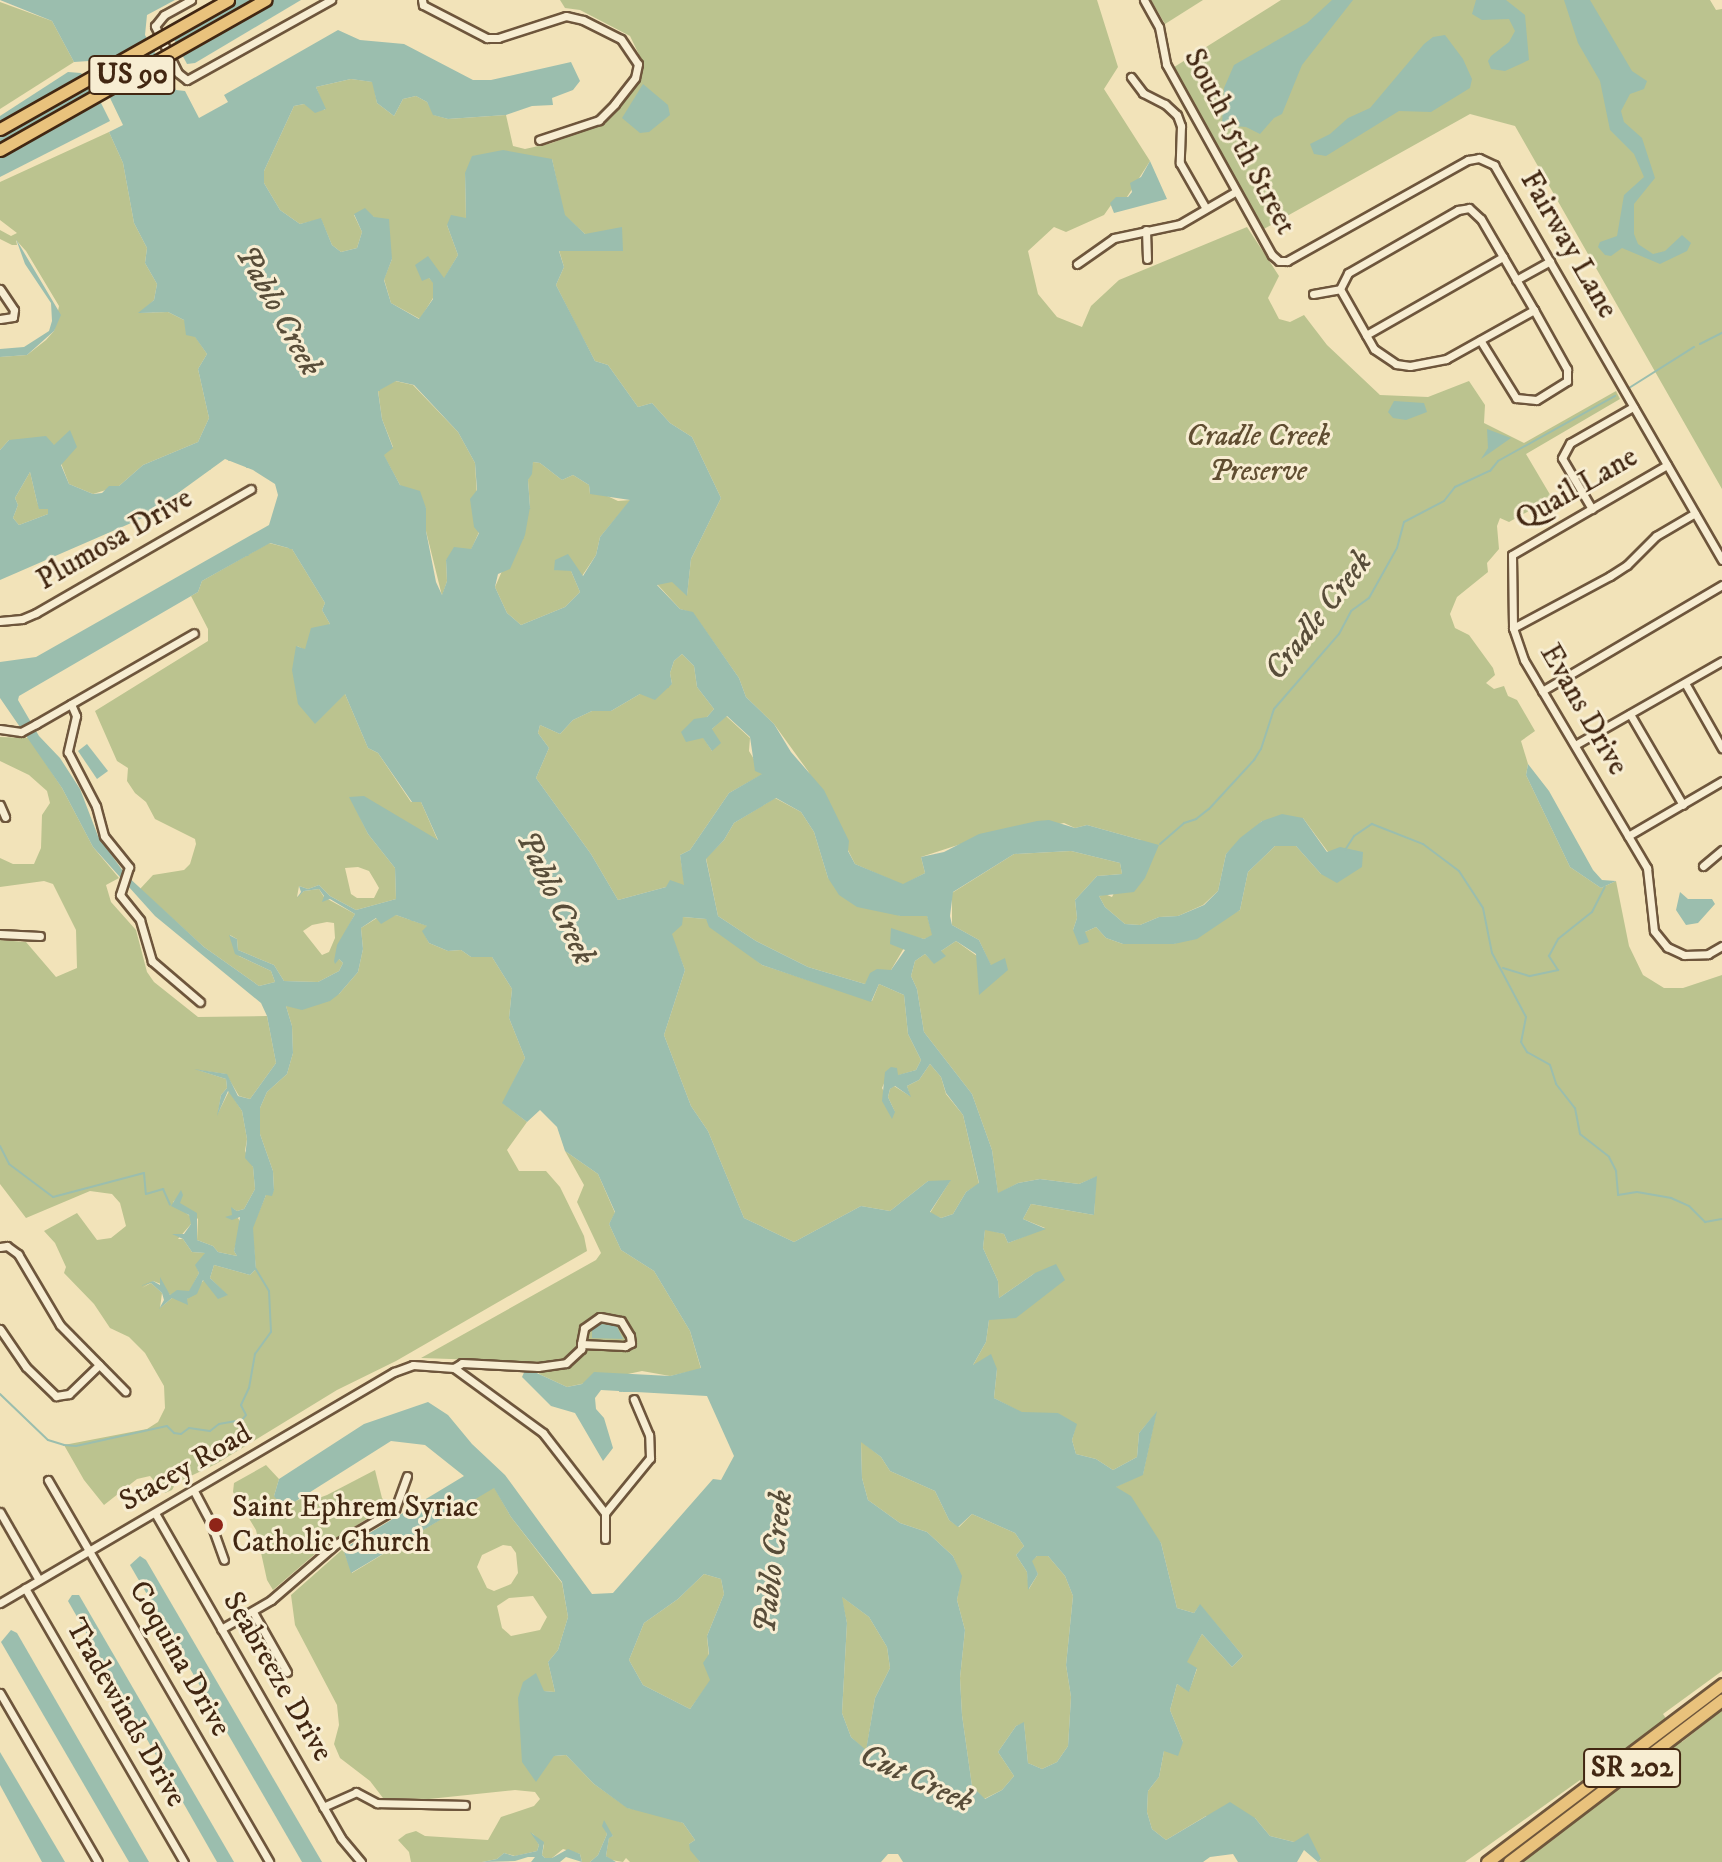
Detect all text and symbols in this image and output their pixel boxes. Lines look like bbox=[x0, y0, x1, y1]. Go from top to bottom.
street label: South 15th Street bbox=[1175, 43, 1303, 241]
road number: US 90 bbox=[88, 51, 176, 99]
street label: Fairway Lane bbox=[1511, 165, 1625, 325]
water label: Pablo Creek bbox=[226, 239, 330, 383]
park label: Cradle Creek Preserve bbox=[1186, 419, 1330, 490]
street label: Quail Lane bbox=[1510, 440, 1644, 538]
street label: Plumosa Drive bbox=[31, 481, 199, 599]
water label: Cradle Creek bbox=[1257, 544, 1381, 688]
street label: Evans Drive bbox=[1531, 638, 1635, 782]
water label: Pablo Creek bbox=[507, 825, 603, 971]
street label: Stacey Road bbox=[114, 1416, 258, 1520]
water label: Pablo Creek bbox=[746, 1488, 802, 1636]
place label: Saint Ephrem Syriac Catholic Church bbox=[232, 1490, 478, 1560]
marker: Saint Ephrem Syriac Catholic Church bbox=[207, 1516, 225, 1534]
street label: Coquina Drive bbox=[120, 1575, 238, 1743]
street label: Seabreeze Drive bbox=[214, 1586, 340, 1768]
street label: Tradewinds Drive bbox=[57, 1612, 193, 1814]
water label: Cut Creek bbox=[853, 1736, 979, 1822]
road number: SR 202 bbox=[1582, 1744, 1682, 1792]

